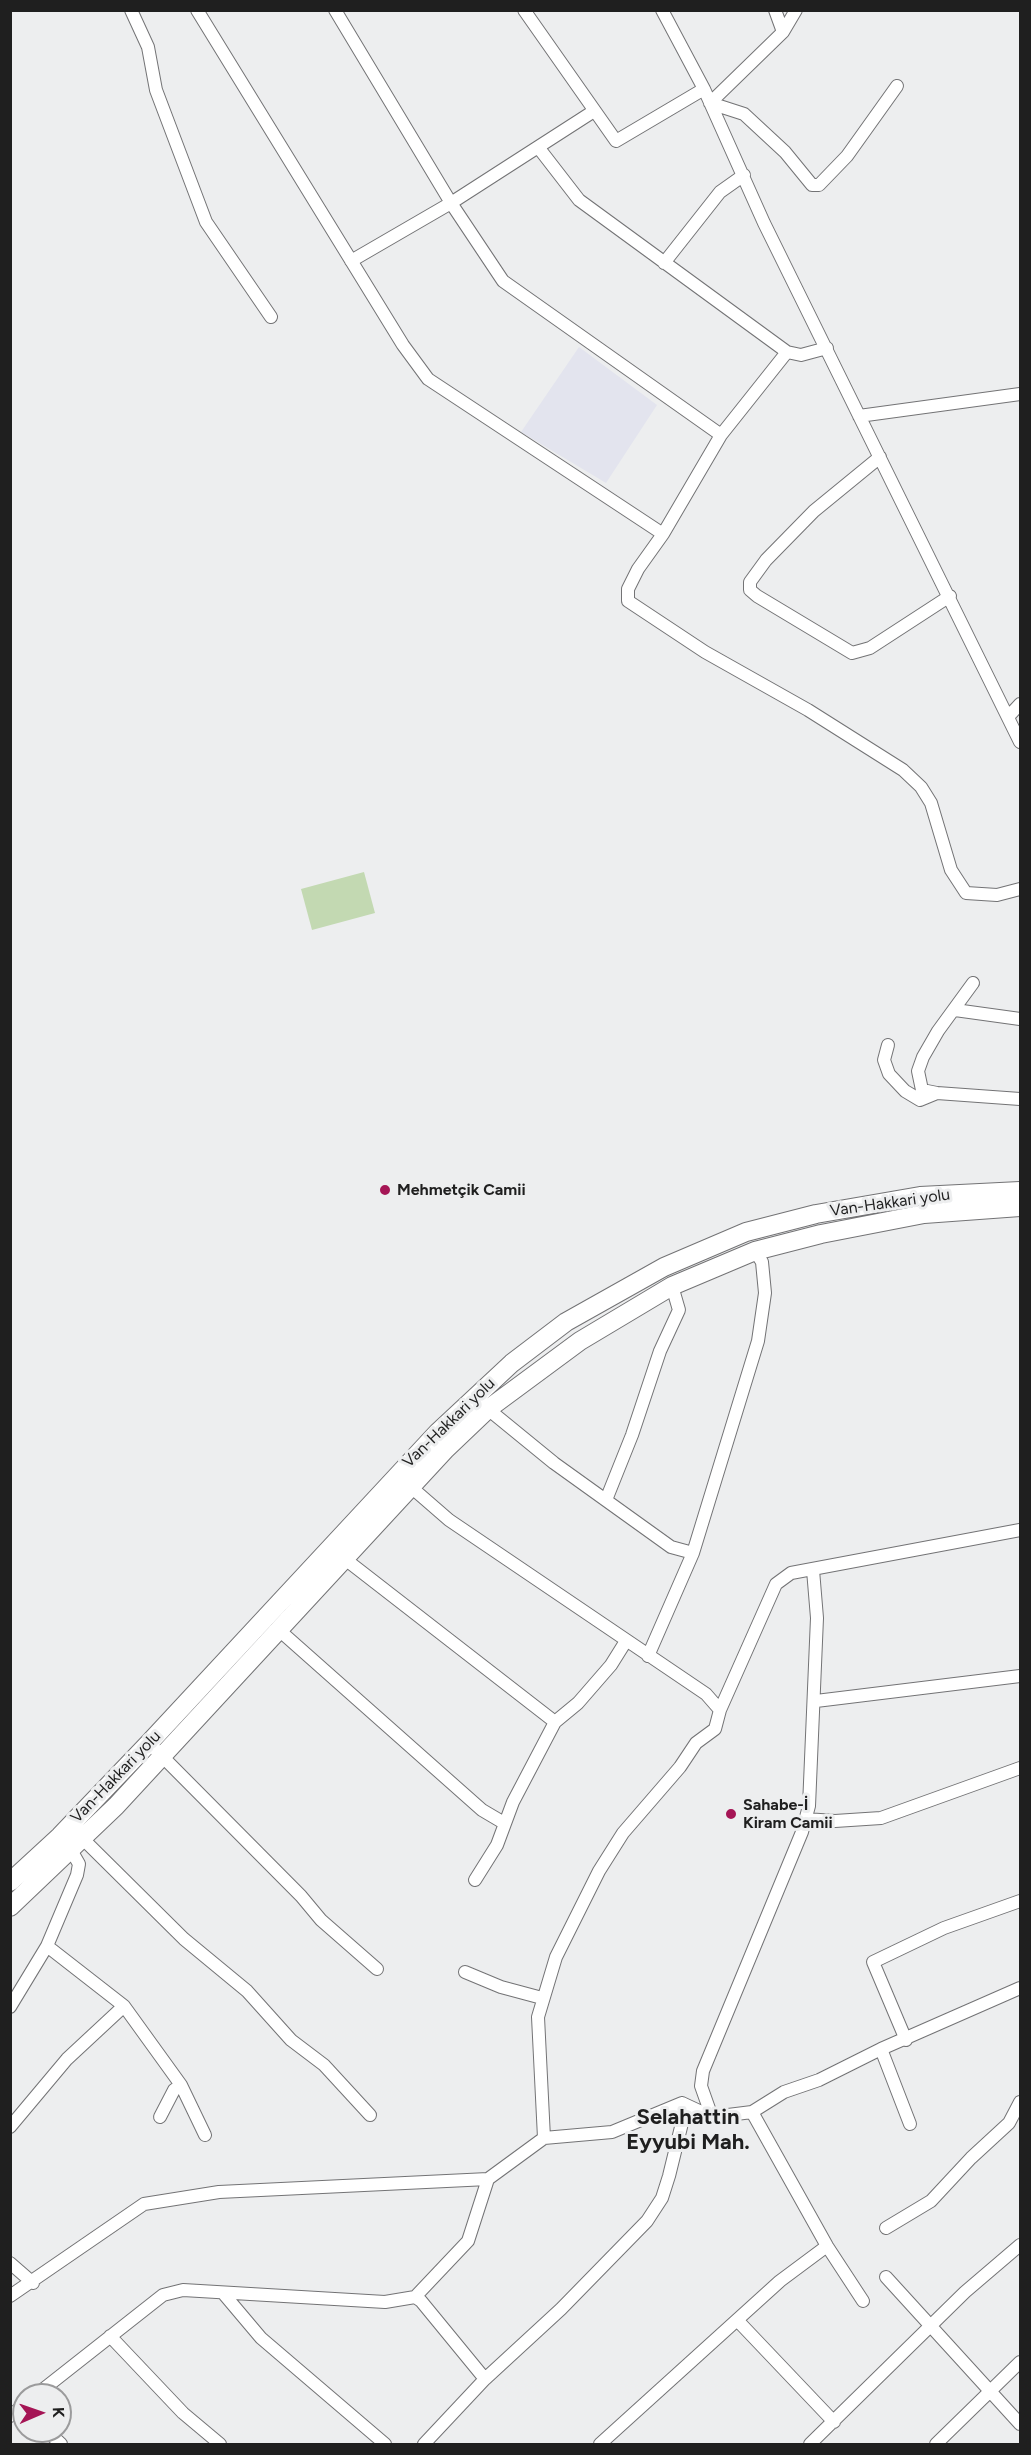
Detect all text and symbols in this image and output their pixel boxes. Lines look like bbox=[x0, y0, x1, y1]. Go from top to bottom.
place label: Mehmetçik Camii bbox=[397, 1180, 526, 1200]
marker: Mehmetçik Camii bbox=[378, 1183, 392, 1197]
street label: Van-Hakkari yolu bbox=[829, 1185, 951, 1221]
street label: Van-Hakkari yolu bbox=[399, 1374, 499, 1472]
street label: Van-Hakkari yolu bbox=[67, 1727, 165, 1827]
place label: Sahabe-İ Kiram Camii bbox=[743, 1795, 833, 1833]
marker: Sahabe-İ Kiram Camii bbox=[724, 1807, 738, 1821]
district label: Selahattin Eyyubi Mah. bbox=[626, 2105, 750, 2156]
north arrow bbox=[12, 2383, 72, 2443]
text: K bbox=[49, 2407, 68, 2418]

